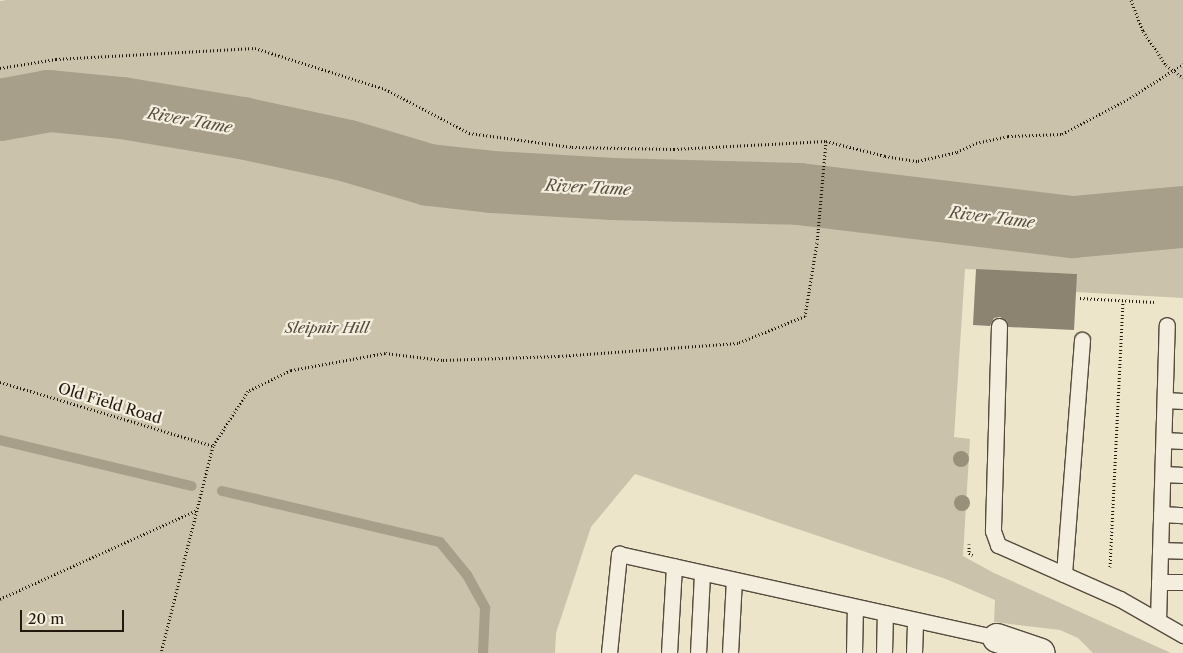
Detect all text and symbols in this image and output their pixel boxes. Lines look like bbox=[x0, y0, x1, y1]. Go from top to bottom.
water label: River Tame bbox=[146, 103, 234, 137]
water label: River Tame bbox=[545, 175, 631, 199]
water label: River Tame bbox=[948, 202, 1036, 232]
park label: Sleipnir Hill bbox=[285, 319, 369, 337]
street label: Old Field Road bbox=[56, 379, 164, 427]
scale bar bbox=[22, 600, 126, 632]
text: 20 m bbox=[28, 609, 64, 628]

